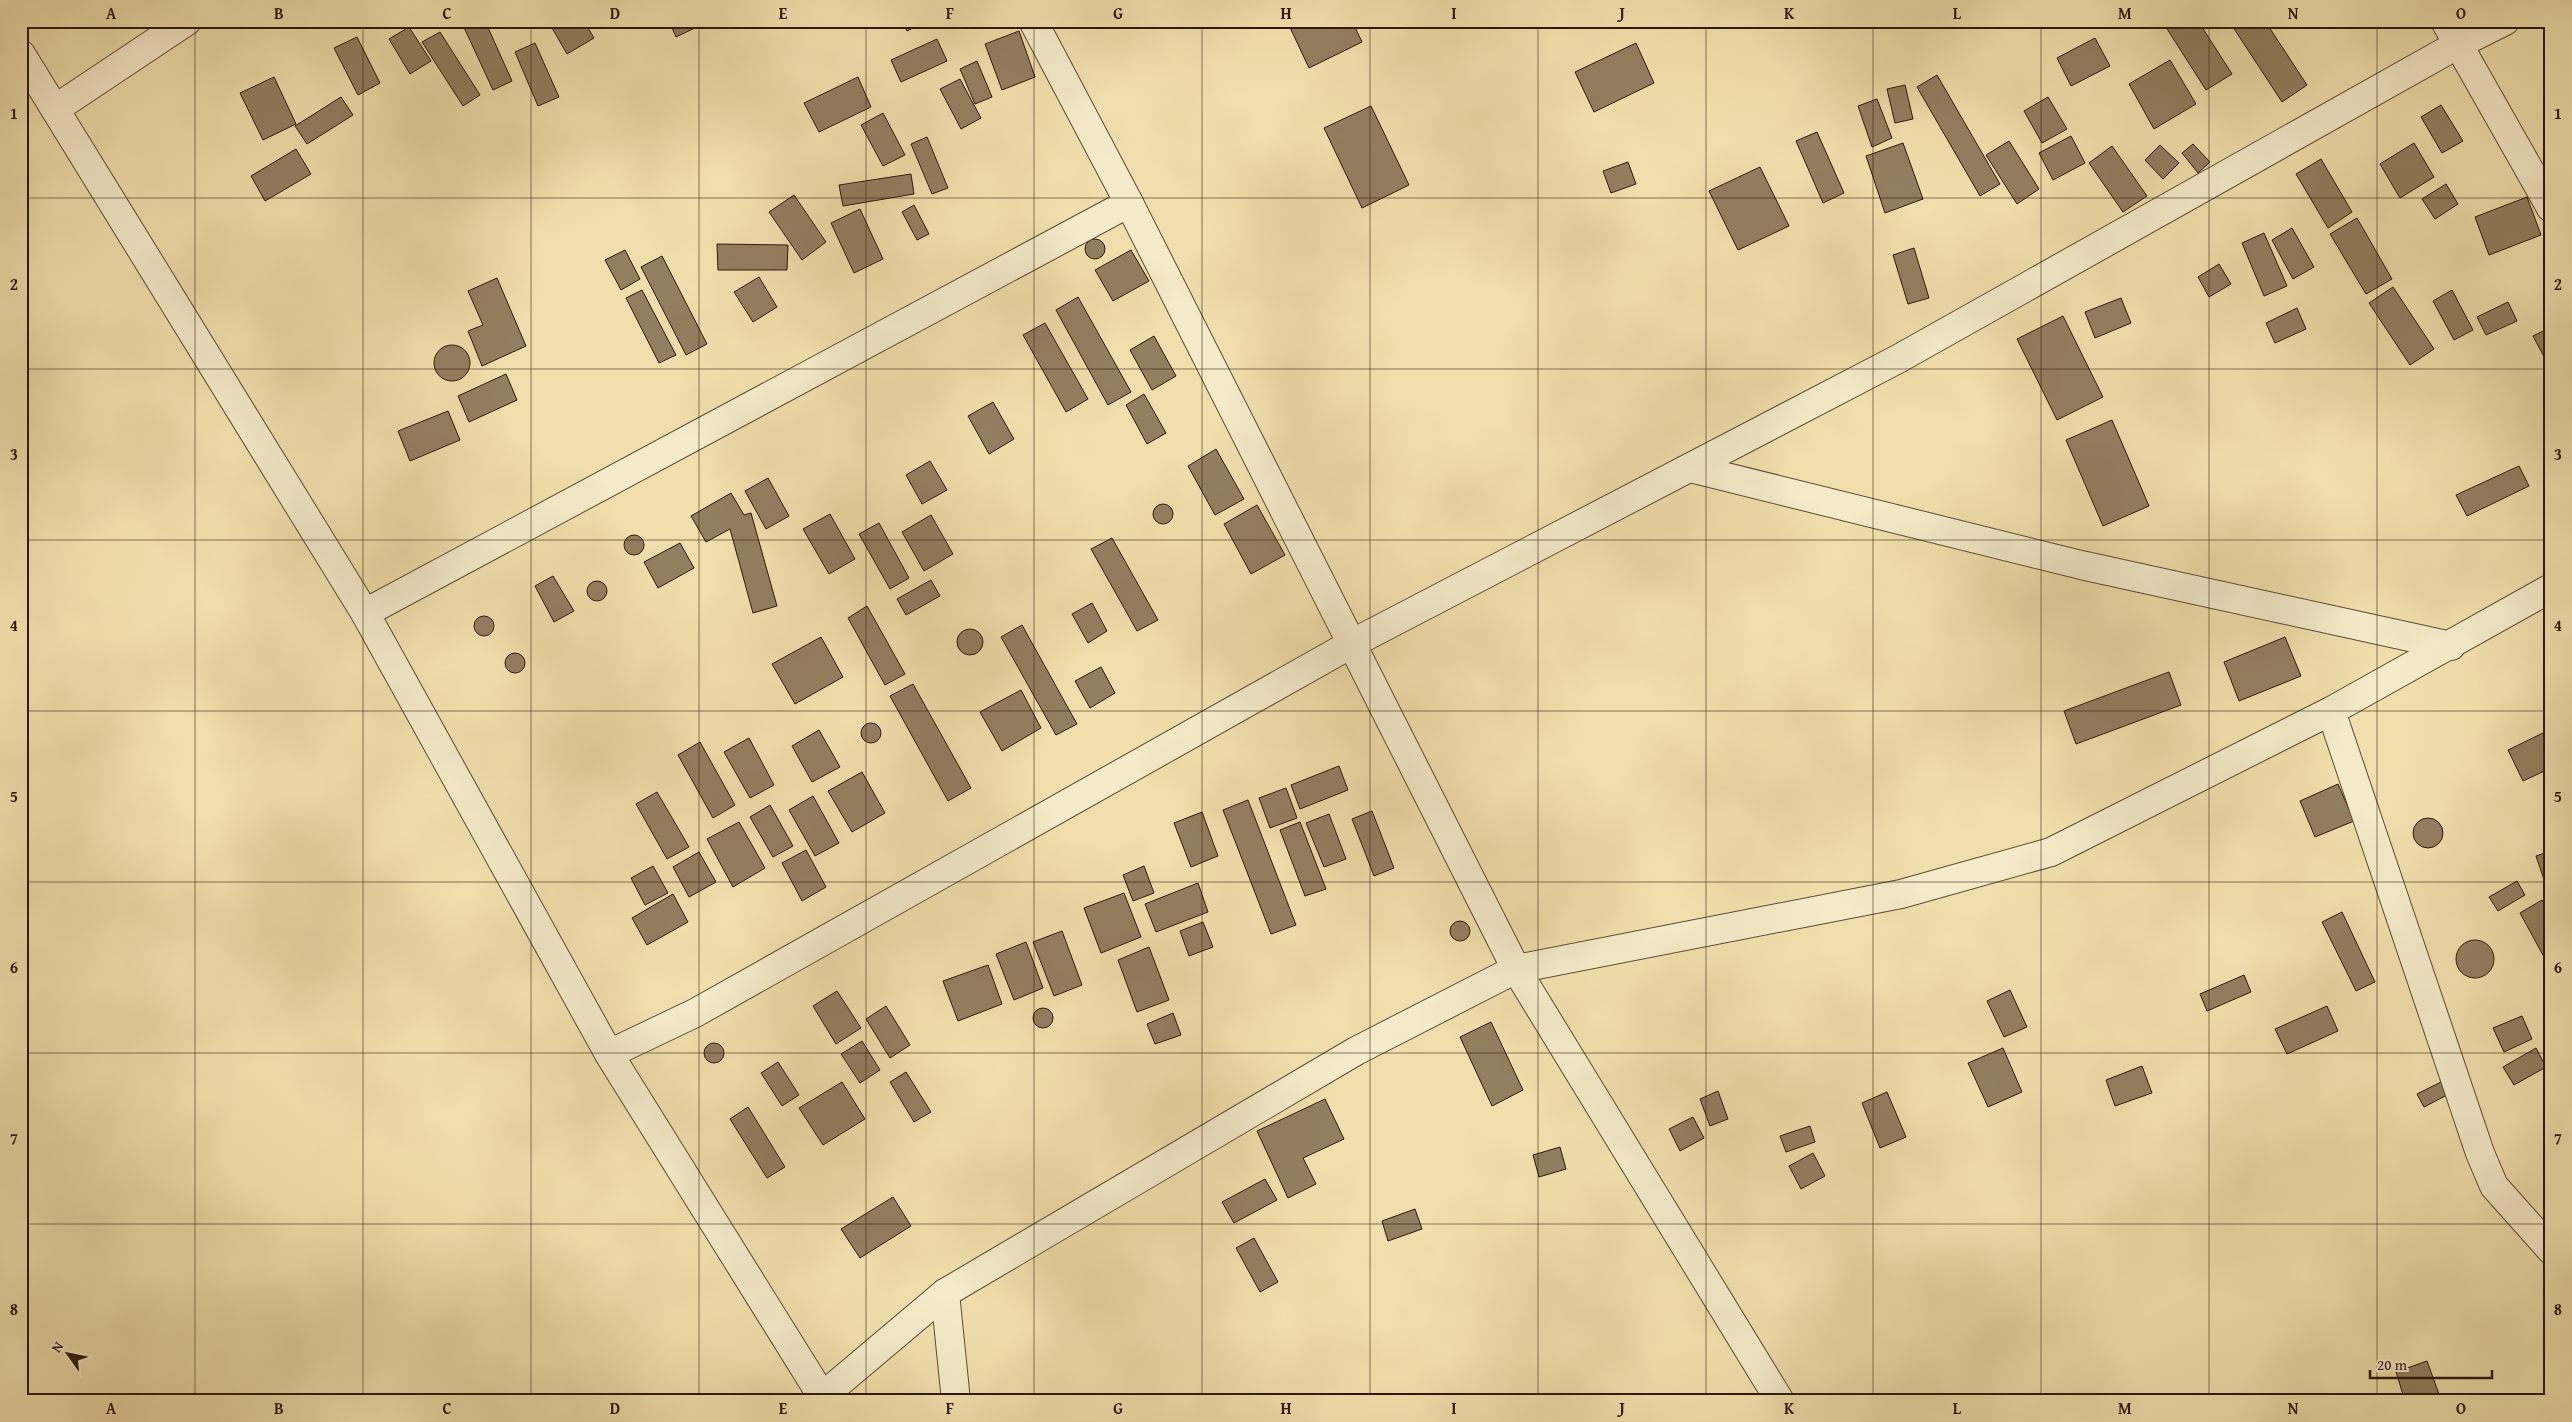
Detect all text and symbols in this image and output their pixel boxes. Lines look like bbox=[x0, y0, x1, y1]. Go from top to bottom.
text: A bbox=[106, 1, 117, 25]
text: B bbox=[274, 1, 284, 25]
text: C bbox=[442, 1, 452, 25]
text: D bbox=[610, 1, 620, 25]
text: E bbox=[779, 1, 788, 25]
text: F bbox=[946, 1, 954, 25]
text: G bbox=[1113, 1, 1123, 25]
text: H bbox=[1280, 1, 1292, 25]
text: I bbox=[1451, 1, 1457, 25]
text: J bbox=[1616, 1, 1625, 25]
text: K bbox=[1784, 1, 1795, 25]
text: L bbox=[1953, 1, 1962, 25]
text: M bbox=[2118, 1, 2132, 25]
text: N bbox=[2288, 1, 2299, 25]
text: O bbox=[2456, 1, 2466, 25]
text: 1 bbox=[10, 101, 18, 125]
text: 1 bbox=[2554, 101, 2562, 125]
text: 2 bbox=[10, 272, 18, 296]
text: 2 bbox=[2554, 272, 2562, 296]
text: 3 bbox=[10, 442, 18, 466]
text: 3 bbox=[2554, 442, 2562, 466]
text: 4 bbox=[10, 613, 18, 637]
text: 4 bbox=[2554, 613, 2562, 637]
text: 5 bbox=[10, 784, 18, 808]
text: 5 bbox=[2554, 784, 2562, 808]
text: 6 bbox=[10, 955, 18, 979]
text: 6 bbox=[2554, 955, 2562, 979]
text: 7 bbox=[10, 1126, 18, 1150]
text: 7 bbox=[2554, 1126, 2562, 1150]
text: 8 bbox=[10, 1297, 18, 1321]
text: 8 bbox=[2554, 1297, 2562, 1321]
north arrow bbox=[42, 1330, 92, 1380]
text: N bbox=[46, 1337, 68, 1356]
scale bar bbox=[2370, 1347, 2492, 1379]
text: 20 m bbox=[2377, 1354, 2408, 1375]
text: A bbox=[106, 1396, 117, 1420]
text: B bbox=[274, 1396, 284, 1420]
text: C bbox=[442, 1396, 452, 1420]
text: D bbox=[610, 1396, 620, 1420]
text: E bbox=[779, 1396, 788, 1420]
text: F bbox=[946, 1396, 954, 1420]
text: G bbox=[1113, 1396, 1123, 1420]
text: H bbox=[1280, 1396, 1292, 1420]
text: I bbox=[1451, 1396, 1457, 1420]
text: J bbox=[1616, 1396, 1625, 1420]
text: K bbox=[1784, 1396, 1795, 1420]
text: L bbox=[1953, 1396, 1962, 1420]
text: M bbox=[2118, 1396, 2132, 1420]
text: N bbox=[2288, 1396, 2299, 1420]
text: O bbox=[2456, 1396, 2466, 1420]

